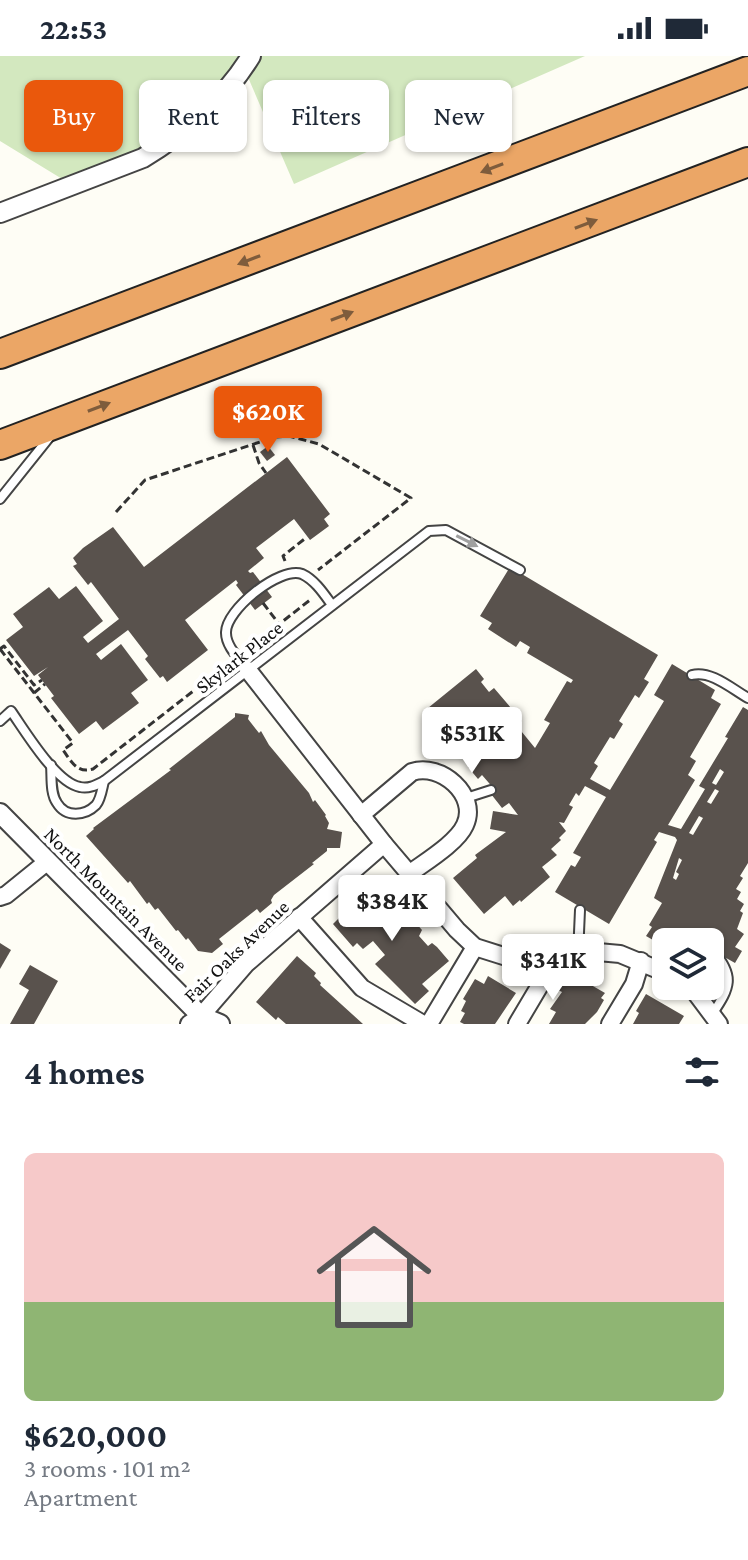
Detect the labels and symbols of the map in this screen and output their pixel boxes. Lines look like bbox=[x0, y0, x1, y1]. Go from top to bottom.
one-way arrow bbox=[480, 162, 504, 175]
one-way arrow bbox=[574, 217, 598, 230]
one-way arrow bbox=[236, 254, 260, 267]
one-way arrow bbox=[331, 309, 355, 321]
pin: $620K bbox=[212, 386, 324, 454]
one-way arrow bbox=[87, 400, 111, 413]
one-way arrow bbox=[456, 534, 479, 548]
street label: Skylark Place bbox=[191, 616, 288, 699]
pin: $531K bbox=[416, 707, 528, 775]
street label: North Mountain Avenue bbox=[40, 823, 192, 975]
pin: $384K bbox=[336, 875, 448, 943]
street label: Fair Oaks Avenue bbox=[179, 895, 293, 1007]
pin: $341K bbox=[497, 934, 609, 1002]

